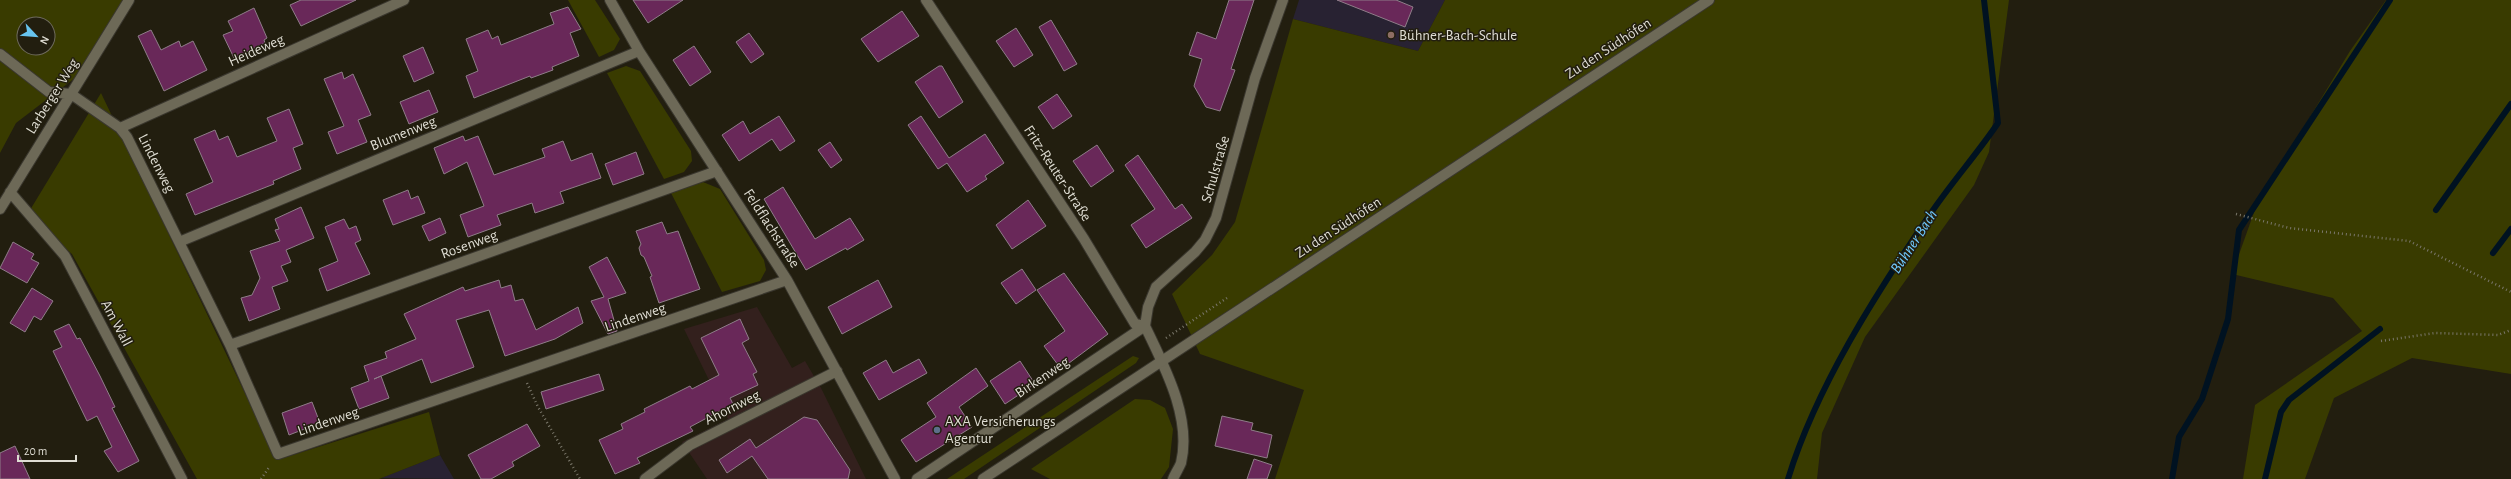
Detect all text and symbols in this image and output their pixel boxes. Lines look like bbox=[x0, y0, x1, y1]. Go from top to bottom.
street label: Zu den Südhöfen bbox=[1563, 15, 1654, 82]
north arrow bbox=[16, 16, 56, 56]
place label: Bühner-Bach-Schule bbox=[1399, 28, 1517, 43]
marker: Bühner-Bach-Schule bbox=[1386, 30, 1396, 40]
street label: Heideweg bbox=[226, 31, 287, 69]
text: N bbox=[38, 34, 51, 46]
street label: Larberger Weg bbox=[23, 55, 82, 137]
street label: Blumenweg bbox=[368, 113, 439, 153]
street label: Fritz-Reuter-Straße bbox=[1021, 123, 1094, 224]
street label: Lindenweg bbox=[135, 131, 178, 196]
street label: Schulstraße bbox=[1199, 134, 1232, 204]
street label: Feldflachstraße bbox=[741, 186, 803, 270]
street label: Zu den Südhöfen bbox=[1293, 194, 1384, 261]
water label: Bühner Bach bbox=[1887, 207, 1940, 276]
street label: Rosenweg bbox=[439, 227, 500, 262]
street label: Am Wall bbox=[98, 298, 135, 349]
street label: Lindenweg bbox=[603, 300, 668, 335]
street label: Birkenweg bbox=[1013, 354, 1073, 401]
street label: Ahornweg bbox=[702, 387, 763, 428]
street label: Lindenweg bbox=[296, 404, 361, 439]
place label: AXA Versicherungs Agentur bbox=[945, 414, 1056, 446]
marker: AXA Versicherungs Agentur bbox=[932, 425, 942, 435]
scale bar bbox=[18, 437, 76, 463]
text: 20 m bbox=[24, 445, 47, 457]

